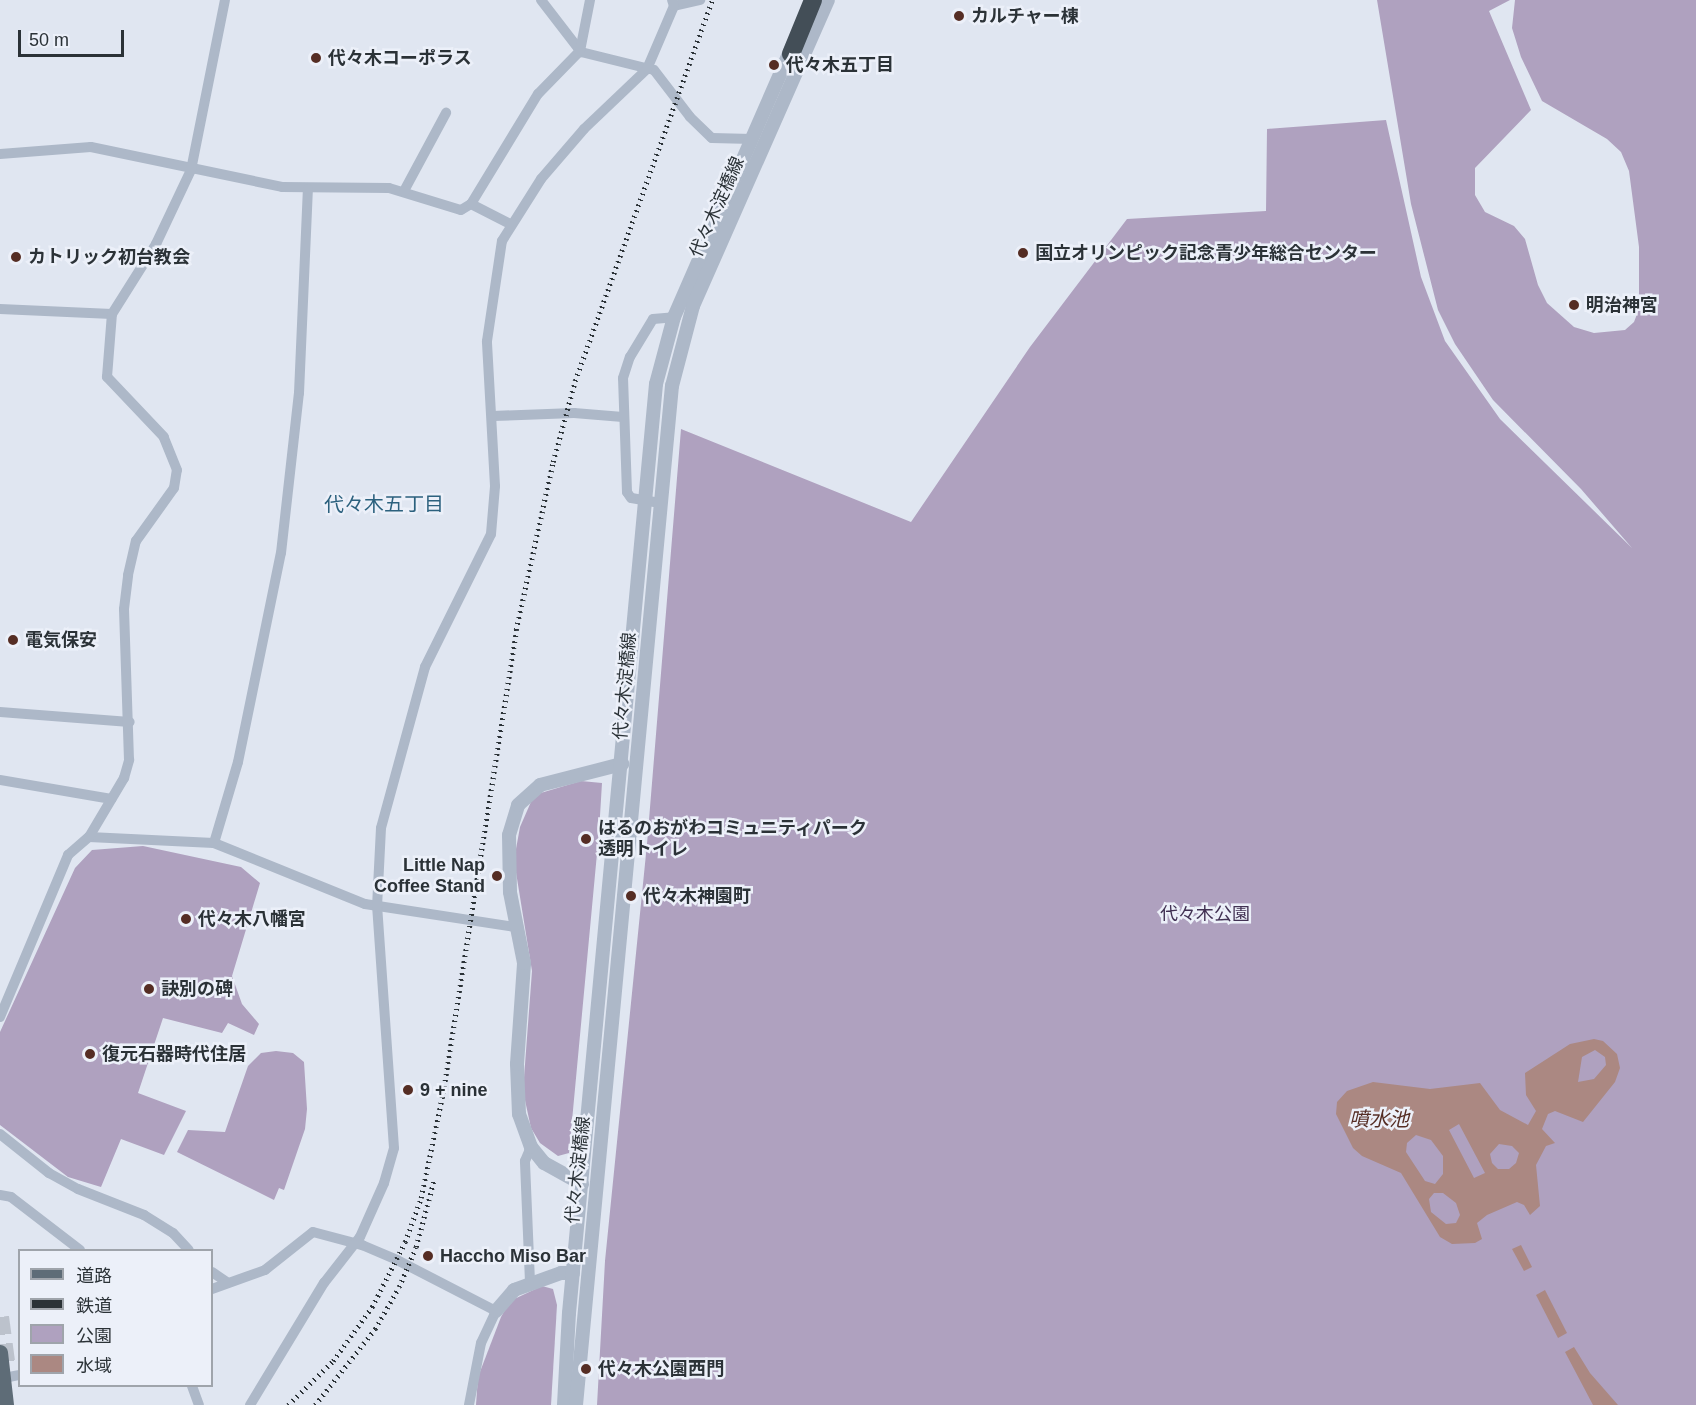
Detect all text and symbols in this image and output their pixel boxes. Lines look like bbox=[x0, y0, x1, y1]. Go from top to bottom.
place label: カルチャー棟 bbox=[971, 5, 1079, 27]
marker: カルチャー棟 bbox=[952, 9, 966, 23]
scale bar bbox=[21, 18, 128, 56]
text: 50 m bbox=[29, 30, 69, 50]
place label: 代々木コーポラス bbox=[328, 47, 472, 69]
marker: 代々木コーポラス bbox=[309, 51, 323, 65]
place label: 代々木五丁目 bbox=[786, 54, 894, 76]
marker: 代々木五丁目 bbox=[767, 58, 781, 72]
street label: 代々木淀橋線 bbox=[685, 153, 749, 261]
place label: 国立オリンピック記念青少年総合センター bbox=[1035, 242, 1377, 264]
place label: カトリック初台教会 bbox=[28, 246, 190, 268]
marker: 国立オリンピック記念青少年総合センター bbox=[1016, 246, 1030, 260]
marker: カトリック初台教会 bbox=[9, 250, 23, 264]
place label: 明治神宮 bbox=[1586, 294, 1658, 316]
marker: 明治神宮 bbox=[1567, 298, 1581, 312]
district label: 代々木五丁目 bbox=[324, 492, 444, 516]
place label: 電気保安 bbox=[25, 629, 97, 651]
street label: 代々木淀橋線 bbox=[610, 631, 640, 741]
marker: 電気保安 bbox=[6, 633, 20, 647]
place label: はるのおがわコミュニティパーク 透明トイレ bbox=[598, 818, 868, 860]
marker: はるのおがわコミュニティパーク 透明トイレ bbox=[579, 832, 593, 846]
place label: Little Nap Coffee Stand bbox=[374, 855, 485, 898]
marker: Little Nap Coffee Stand bbox=[490, 869, 504, 883]
place label: 代々木神園町 bbox=[643, 885, 751, 907]
marker: 代々木神園町 bbox=[624, 889, 638, 903]
park label: 代々木公園 bbox=[1160, 903, 1250, 925]
place label: 代々木八幡宮 bbox=[198, 908, 306, 930]
marker: 代々木八幡宮 bbox=[179, 912, 193, 926]
place label: 訣別の碑 bbox=[161, 978, 233, 1000]
marker: 訣別の碑 bbox=[142, 982, 156, 996]
place label: 復元石器時代住居 bbox=[102, 1043, 246, 1065]
marker: 復元石器時代住居 bbox=[83, 1047, 97, 1061]
place label: 9 + nine bbox=[420, 1079, 488, 1101]
marker: 9 + nine bbox=[401, 1083, 415, 1097]
water label: 噴水池 bbox=[1349, 1107, 1409, 1131]
street label: 代々木淀橋線 bbox=[562, 1115, 594, 1225]
place label: Haccho Miso Bar bbox=[440, 1245, 586, 1267]
legend bbox=[18, 1249, 213, 1387]
marker: Haccho Miso Bar bbox=[421, 1249, 435, 1263]
text: 道路 bbox=[76, 1266, 112, 1286]
text: 鉄道 bbox=[76, 1296, 112, 1316]
text: 公園 bbox=[76, 1326, 112, 1346]
text: 水域 bbox=[76, 1356, 112, 1376]
place label: 代々木公園西門 bbox=[598, 1358, 724, 1380]
marker: 代々木公園西門 bbox=[579, 1362, 593, 1376]

